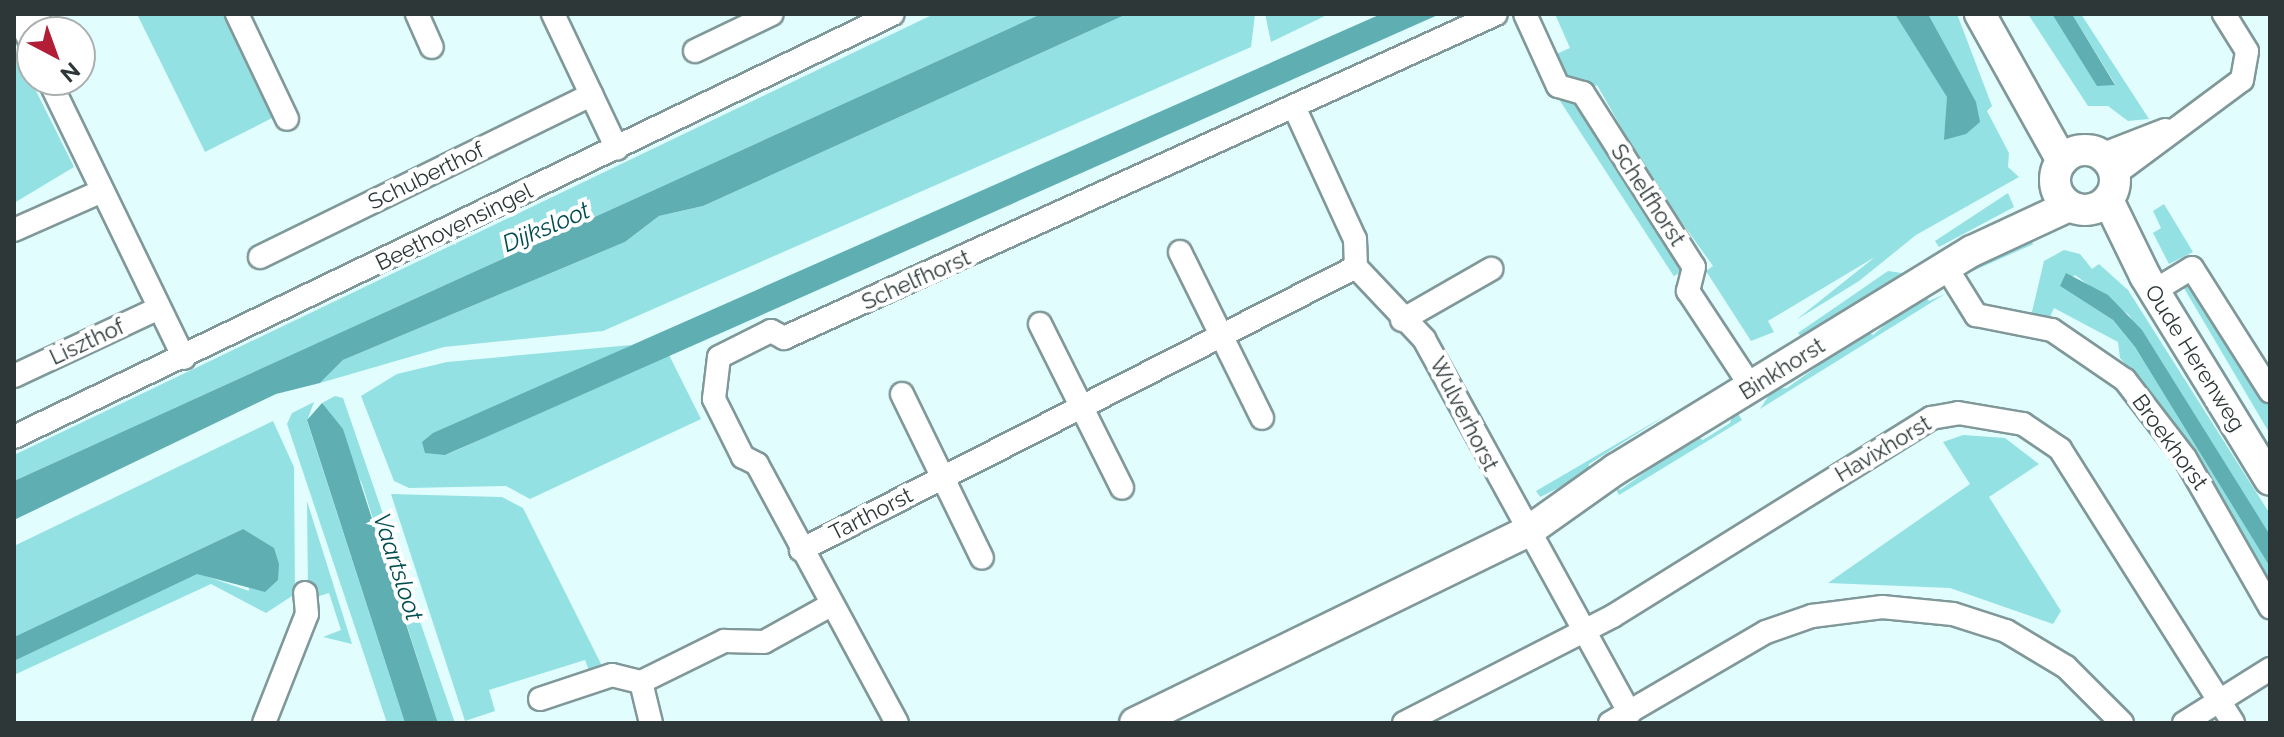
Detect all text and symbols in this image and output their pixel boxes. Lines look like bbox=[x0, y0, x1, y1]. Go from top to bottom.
north arrow bbox=[16, 16, 96, 96]
text: N bbox=[56, 57, 85, 88]
street label: Schuberthof bbox=[364, 137, 488, 215]
street label: Schelfhorst bbox=[1605, 139, 1691, 251]
street label: Beethovensingel bbox=[371, 178, 537, 276]
water label: Dijksloot bbox=[498, 196, 594, 258]
street label: Schelfhorst bbox=[858, 244, 974, 316]
street label: Oude Herenweg bbox=[2139, 280, 2251, 436]
street label: Liszthof bbox=[45, 313, 129, 371]
street label: Binkhorst bbox=[1734, 332, 1830, 406]
street label: Wulverhorst bbox=[1424, 353, 1504, 475]
street label: Broekhorst bbox=[2127, 389, 2213, 495]
street label: Havixhorst bbox=[1830, 410, 1936, 488]
street label: Tarthorst bbox=[825, 482, 917, 546]
water label: Vaartsloot bbox=[367, 510, 429, 624]

